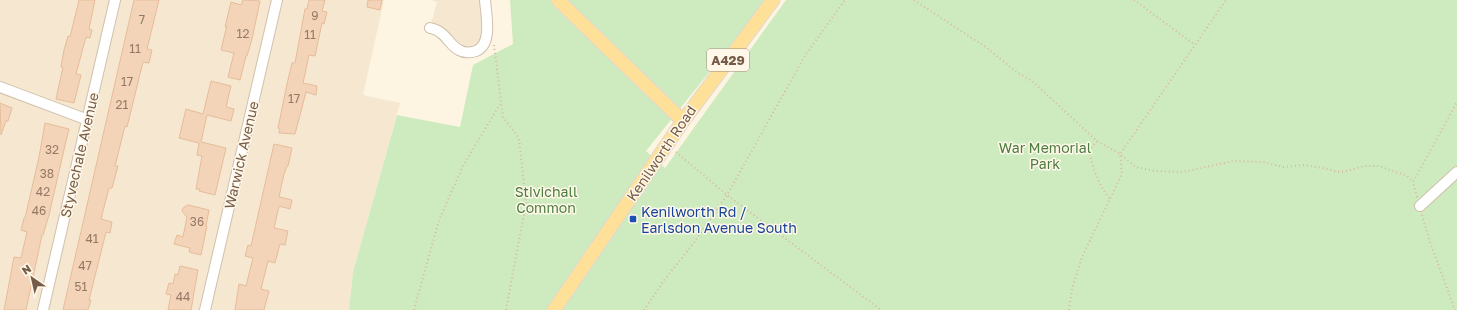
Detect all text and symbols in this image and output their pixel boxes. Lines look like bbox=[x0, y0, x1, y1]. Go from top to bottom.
house number: 9 bbox=[311, 8, 319, 23]
house number: 7 bbox=[139, 12, 145, 27]
house number: 12 bbox=[237, 26, 249, 41]
house number: 11 bbox=[304, 27, 316, 42]
house number: 11 bbox=[129, 41, 141, 56]
road number: A429 bbox=[707, 49, 749, 71]
house number: 17 bbox=[121, 74, 133, 89]
street label: Styvechale Avenue bbox=[56, 91, 102, 219]
house number: 17 bbox=[288, 91, 300, 106]
house number: 21 bbox=[116, 97, 129, 112]
street label: Warwick Avenue bbox=[220, 99, 262, 211]
street label: Kenilworth Road bbox=[623, 102, 699, 204]
park label: War Memorial Park bbox=[999, 139, 1091, 172]
house number: 32 bbox=[45, 142, 59, 157]
house number: 38 bbox=[40, 166, 54, 181]
park label: Stivichall Common bbox=[515, 183, 577, 216]
house number: 42 bbox=[36, 184, 50, 199]
house number: 46 bbox=[32, 203, 46, 218]
place label: Kenilworth Rd / Earlsdon Avenue South bbox=[641, 203, 797, 236]
house number: 36 bbox=[190, 214, 204, 229]
marker: Kenilworth Rd / Earlsdon Avenue South bbox=[628, 214, 638, 224]
house number: 41 bbox=[85, 231, 99, 246]
north arrow bbox=[12, 258, 52, 298]
house number: 47 bbox=[78, 258, 92, 273]
text: N bbox=[19, 262, 33, 277]
house number: 51 bbox=[75, 279, 88, 294]
house number: 44 bbox=[176, 289, 190, 304]

